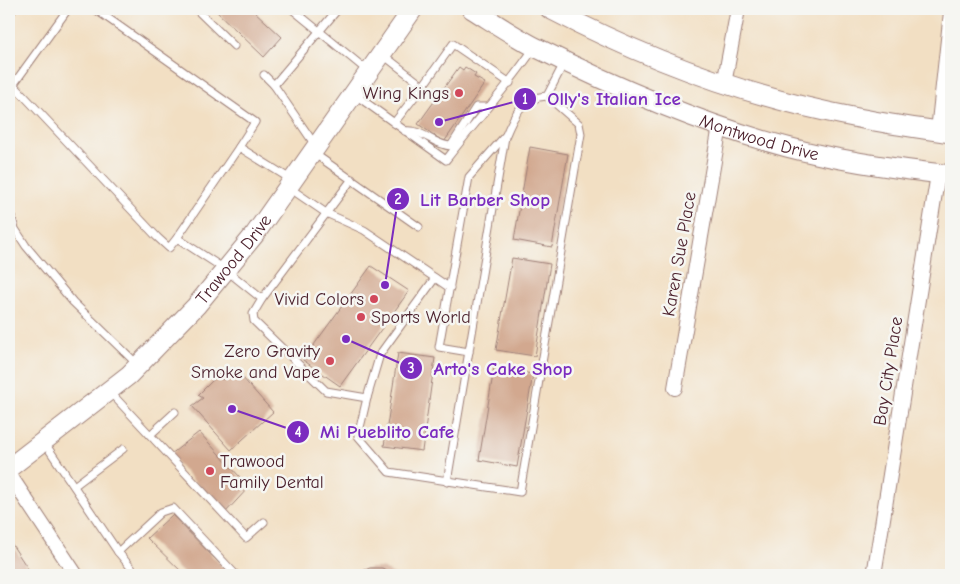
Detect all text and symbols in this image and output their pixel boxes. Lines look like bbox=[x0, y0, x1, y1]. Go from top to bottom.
callout: Olly's Italian Ice bbox=[512, 82, 690, 116]
place label: Wing Kings bbox=[363, 83, 449, 104]
marker: Wing Kings bbox=[453, 87, 465, 99]
text: Olly's Italian Ice bbox=[547, 88, 681, 110]
text: 1 bbox=[522, 90, 528, 108]
street label: Montwood Drive bbox=[697, 110, 821, 165]
callout: Lit Barber Shop bbox=[385, 182, 560, 216]
text: Lit Barber Shop bbox=[420, 189, 550, 211]
text: 2 bbox=[394, 190, 402, 208]
street label: Karen Sue Place bbox=[658, 190, 701, 318]
street label: Trawood Drive bbox=[192, 211, 276, 309]
place label: Vivid Colors bbox=[274, 289, 364, 310]
marker: Vivid Colors bbox=[368, 293, 380, 305]
place label: Sports World bbox=[371, 307, 471, 328]
marker: Sports World bbox=[355, 311, 367, 323]
street label: Bay City Place bbox=[870, 315, 907, 427]
place label: Zero Gravity Smoke and Vape bbox=[191, 341, 321, 383]
callout: Arto's Cake Shop bbox=[399, 351, 582, 385]
marker: Zero Gravity Smoke and Vape bbox=[324, 355, 336, 367]
text: Arto's Cake Shop bbox=[434, 358, 572, 380]
text: 3 bbox=[407, 359, 415, 377]
callout: Mi Pueblito Cafe bbox=[285, 415, 464, 449]
text: Mi Pueblito Cafe bbox=[320, 421, 454, 443]
text: 4 bbox=[294, 423, 302, 441]
place label: Trawood Family Dental bbox=[220, 451, 324, 493]
marker: Trawood Family Dental bbox=[204, 465, 216, 477]

